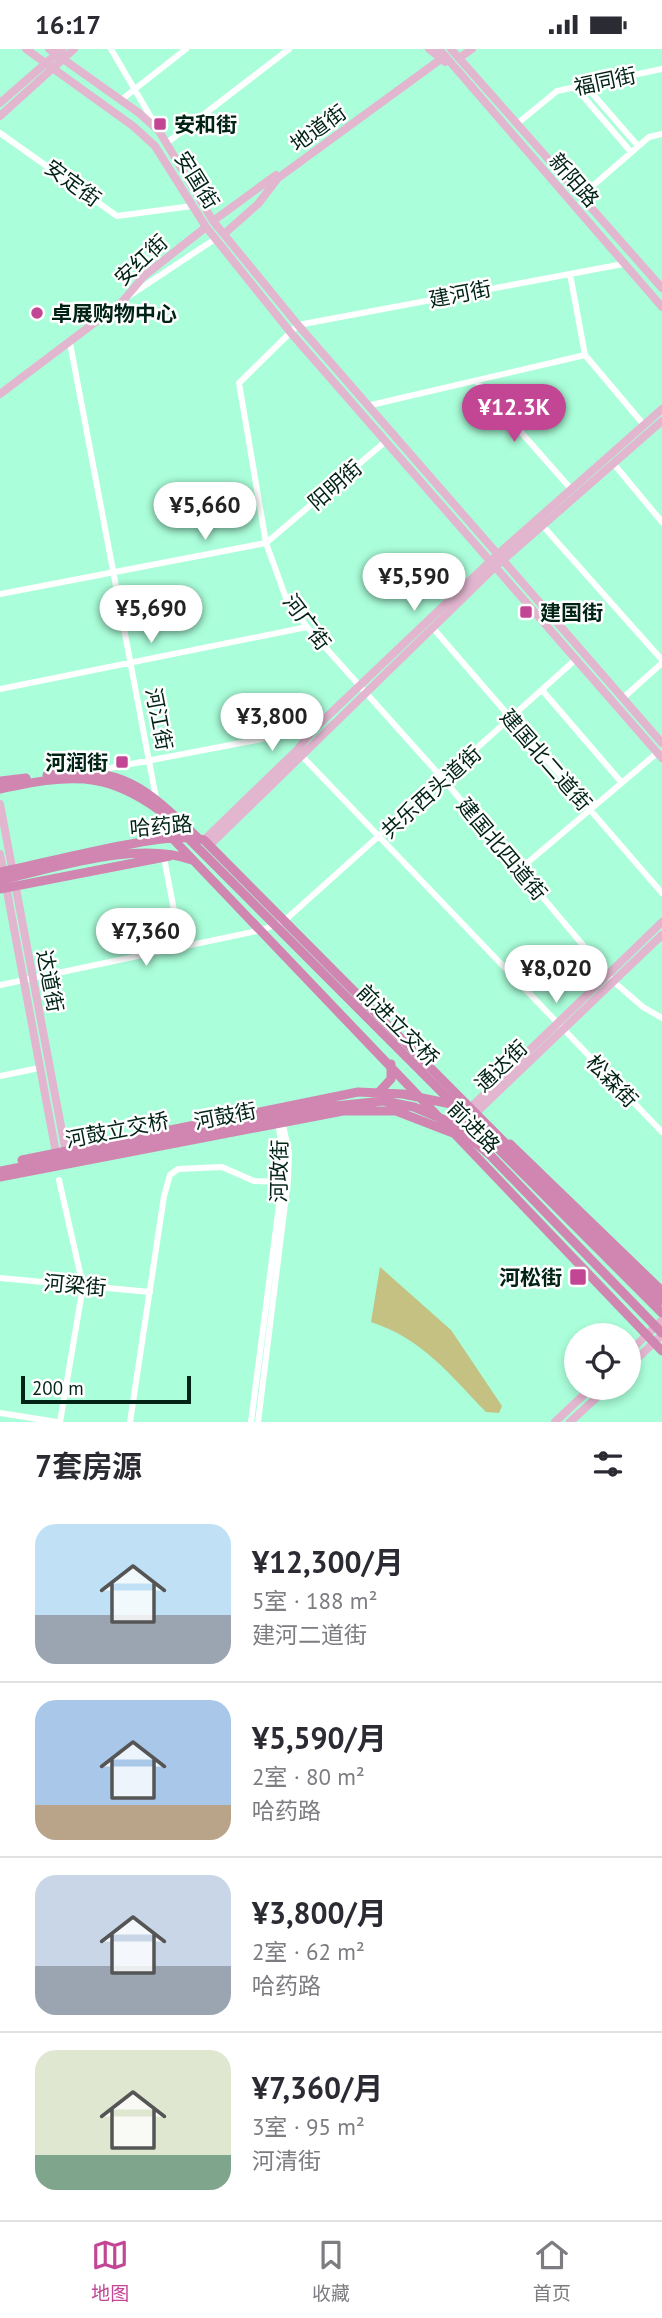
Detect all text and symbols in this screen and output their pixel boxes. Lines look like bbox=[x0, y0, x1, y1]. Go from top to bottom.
text: 16:17 bbox=[35, 8, 101, 41]
street label: 福同街 bbox=[571, 61, 639, 101]
street label: 地道街 bbox=[285, 99, 351, 157]
place label: 安和街 bbox=[174, 111, 237, 138]
marker: 安和街 bbox=[152, 116, 168, 132]
street label: 安国街 bbox=[169, 146, 225, 214]
street label: 新阳路 bbox=[543, 147, 605, 213]
street label: 安定街 bbox=[40, 154, 106, 212]
street label: 安红街 bbox=[109, 229, 173, 291]
street label: 建河街 bbox=[427, 275, 493, 313]
place label: 卓展购物中心 bbox=[51, 300, 177, 327]
marker: 卓展购物中心 bbox=[29, 305, 45, 321]
pin: ¥12.3K bbox=[457, 385, 571, 444]
text: ¥12.3K bbox=[478, 392, 550, 421]
street label: 阳明街 bbox=[302, 454, 368, 516]
pin: ¥5,660 bbox=[148, 483, 262, 542]
text: ¥5,660 bbox=[169, 490, 241, 519]
pin: ¥5,590 bbox=[357, 553, 471, 613]
text: ¥5,590 bbox=[378, 561, 450, 590]
pin: ¥5,690 bbox=[94, 585, 208, 645]
street label: 河广街 bbox=[277, 589, 337, 655]
text: ¥5,690 bbox=[115, 593, 187, 622]
place label: 建国街 bbox=[540, 599, 603, 626]
marker: 建国街 bbox=[518, 604, 534, 620]
street label: 河江街 bbox=[140, 686, 178, 752]
pin: ¥3,800 bbox=[215, 693, 329, 753]
text: ¥3,800 bbox=[236, 701, 308, 730]
street label: 建国北二道街 bbox=[494, 704, 598, 816]
street label: 共乐西头道街 bbox=[375, 740, 487, 844]
place label: 河润街 bbox=[45, 749, 108, 776]
marker: 河润街 bbox=[114, 754, 130, 770]
street label: 建国北四道街 bbox=[451, 792, 553, 906]
street label: 哈药路 bbox=[128, 810, 194, 842]
pin: ¥7,360 bbox=[89, 909, 203, 968]
text: ¥7,360 bbox=[112, 916, 180, 945]
pin: ¥8,020 bbox=[499, 946, 613, 1005]
street label: 达道街 bbox=[31, 948, 69, 1014]
text: ¥8,020 bbox=[520, 953, 592, 982]
street label: 前进立交桥 bbox=[351, 978, 445, 1072]
street label: 通达街 bbox=[469, 1034, 533, 1098]
street label: 松森街 bbox=[580, 1049, 644, 1113]
street label: 前进路 bbox=[442, 1095, 506, 1159]
street label: 河鼓街 bbox=[192, 1097, 258, 1135]
street label: 河鼓立交桥 bbox=[63, 1107, 171, 1153]
street label: 河政街 bbox=[265, 1139, 293, 1203]
place label: 河松街 bbox=[499, 1264, 562, 1291]
marker: 河松街 bbox=[568, 1267, 588, 1287]
street label: 河梁街 bbox=[42, 1269, 108, 1301]
map controls bbox=[564, 1323, 641, 1400]
button: locate bbox=[564, 1323, 641, 1400]
scale bar bbox=[21, 1373, 191, 1405]
text: 200 m bbox=[32, 1376, 84, 1400]
icon: filters bbox=[589, 1445, 627, 1483]
text: 7套房源 bbox=[35, 1446, 142, 1485]
text: ¥12,300/月 bbox=[252, 1542, 404, 1581]
icon: home bbox=[91, 1552, 175, 1636]
text: 5室 · 188 m² bbox=[252, 1586, 377, 1615]
text: 建河二道街 bbox=[252, 1620, 367, 1649]
text: ¥5,590/月 bbox=[252, 1718, 387, 1757]
icon: home bbox=[91, 1728, 175, 1812]
text: 2室 · 80 m² bbox=[252, 1762, 365, 1791]
text: 哈药路 bbox=[252, 1796, 321, 1825]
text: ¥3,800/月 bbox=[252, 1893, 387, 1932]
icon: home bbox=[91, 1903, 175, 1987]
text: 2室 · 62 m² bbox=[252, 1937, 365, 1966]
text: 哈药路 bbox=[252, 1971, 321, 2000]
text: ¥7,360/月 bbox=[252, 2068, 383, 2107]
icon: home bbox=[91, 2078, 175, 2162]
text: 3室 · 95 m² bbox=[252, 2112, 365, 2141]
text: 河清街 bbox=[252, 2146, 321, 2175]
tab: 地图 bbox=[91, 2236, 129, 2305]
tab: 收藏 bbox=[312, 2236, 350, 2305]
tab: 首页 bbox=[533, 2236, 571, 2305]

